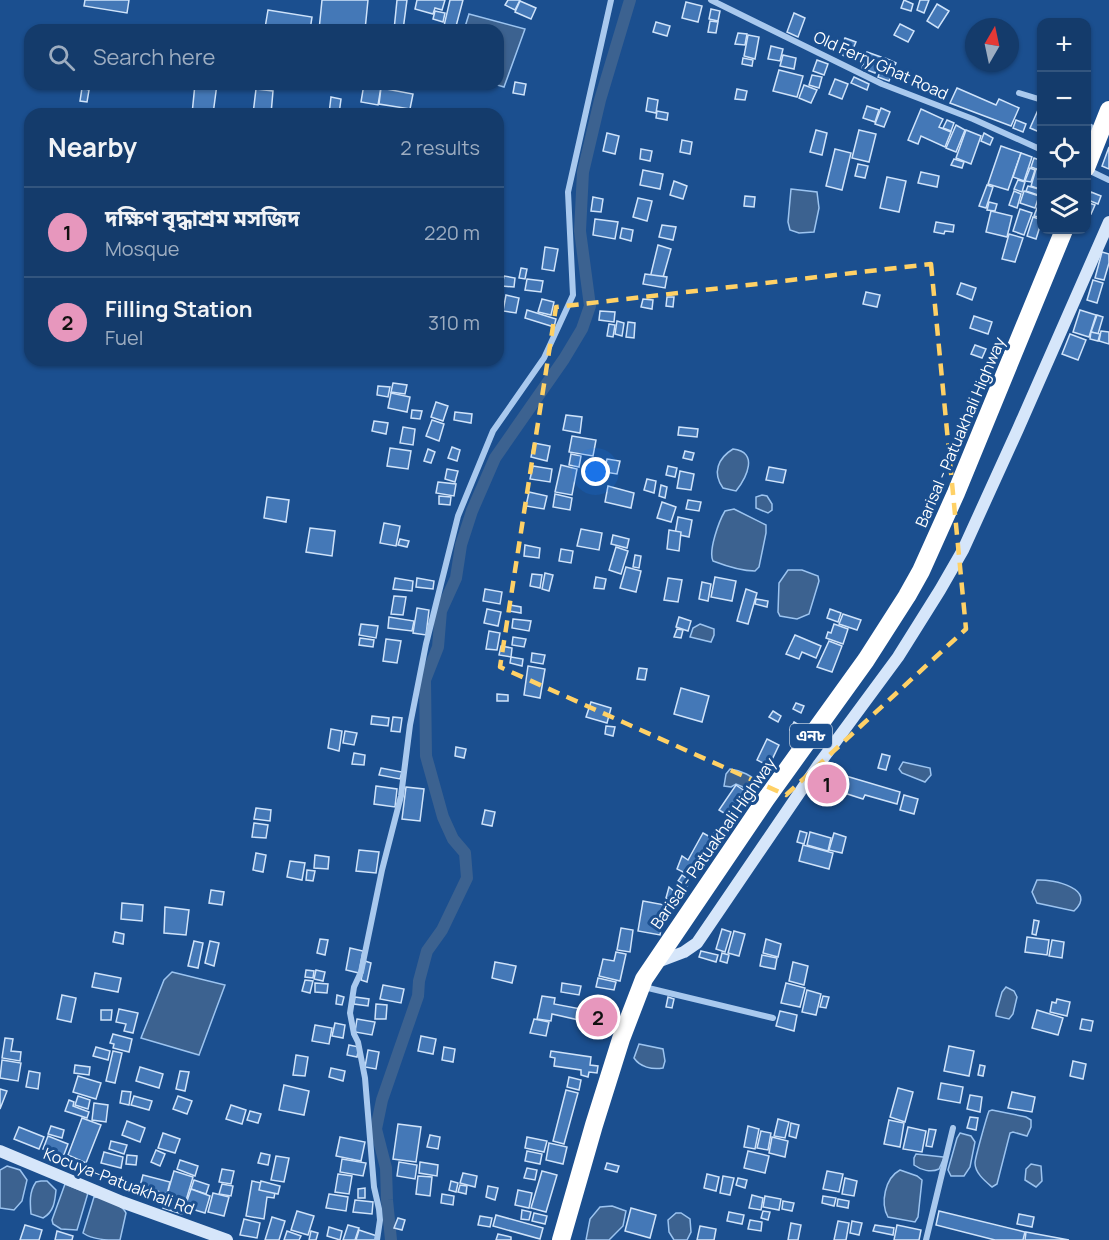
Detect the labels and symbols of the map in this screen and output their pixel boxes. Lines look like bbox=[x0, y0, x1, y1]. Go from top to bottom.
north arrow bbox=[965, 18, 1019, 72]
street label: Old Ferry Ghat Road bbox=[810, 25, 952, 105]
street label: Barisal - Patuakhali Highway bbox=[910, 333, 1010, 530]
your location bbox=[581, 457, 610, 486]
road number: এন৮ bbox=[790, 724, 832, 748]
street label: Barisal - Patuakhali Highway bbox=[645, 752, 781, 933]
pin: 1 bbox=[808, 762, 846, 806]
pin: 2 bbox=[578, 994, 618, 1040]
street label: Kocuya-Patuakhali Rd bbox=[40, 1142, 198, 1220]

